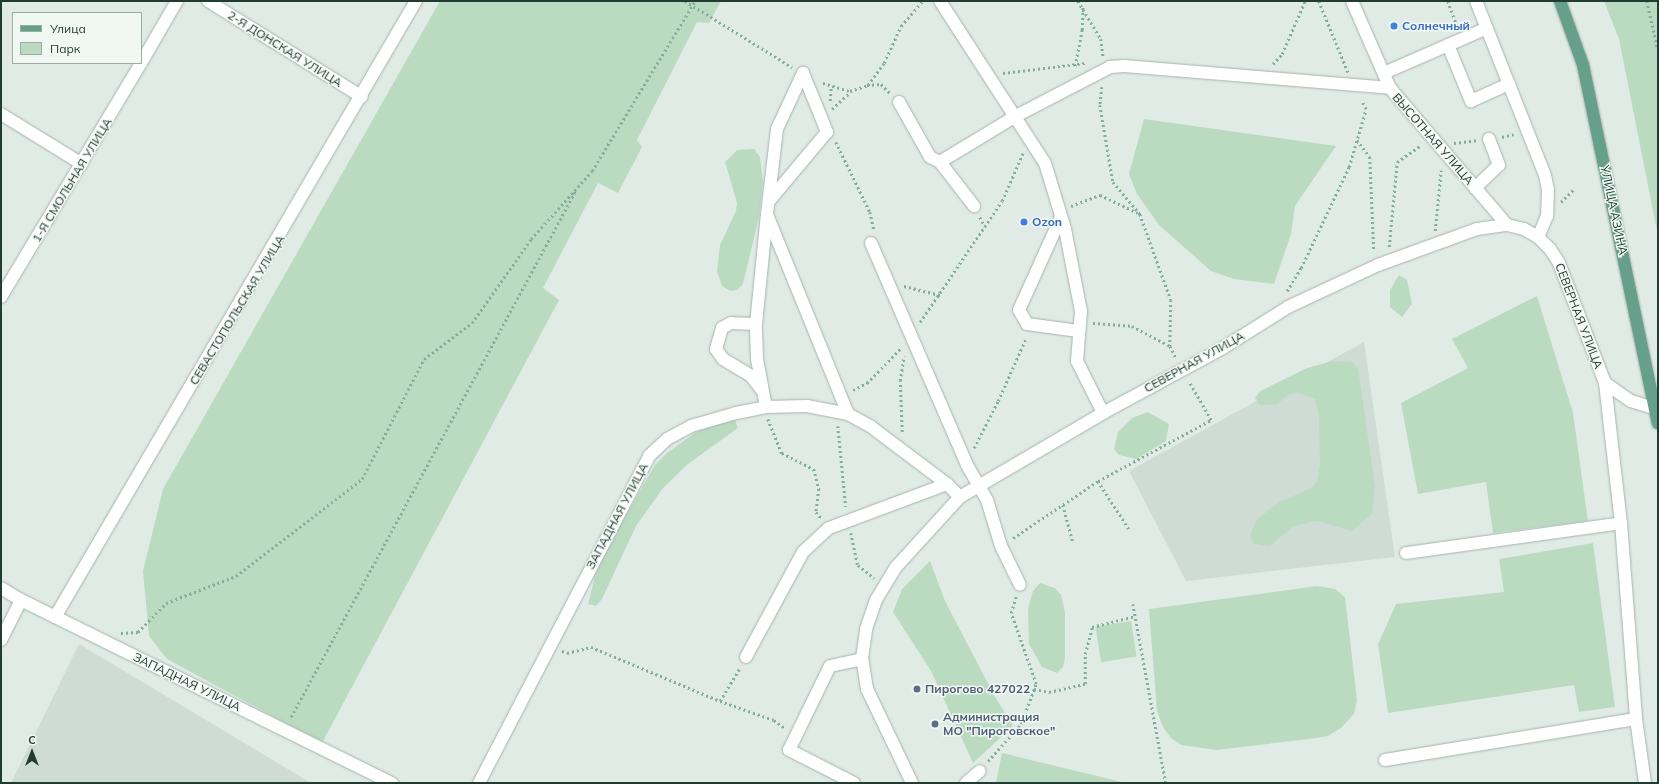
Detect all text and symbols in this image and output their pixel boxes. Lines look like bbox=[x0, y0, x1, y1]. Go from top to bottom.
street label: 2-Я ДОНСКАЯ УЛИЦА bbox=[225, 8, 345, 90]
legend bbox=[12, 12, 142, 64]
place label: Солнечный bbox=[1402, 19, 1470, 33]
text: Улица bbox=[50, 21, 86, 36]
marker: Солнечный bbox=[1389, 21, 1399, 31]
text: Парк bbox=[50, 41, 80, 56]
street label: ВЫСОТНАЯ УЛИЦА bbox=[1389, 90, 1477, 188]
street label: 1-Я СМОЛЬНАЯ УЛИЦА bbox=[29, 115, 115, 245]
street label: УЛИЦА АЗИНА bbox=[1597, 164, 1631, 256]
place label: Ozon bbox=[1032, 215, 1062, 229]
marker: Ozon bbox=[1019, 217, 1029, 227]
street label: СЕВАСТОПОЛЬСКАЯ УЛИЦА bbox=[186, 232, 288, 388]
street label: СЕВЕРНАЯ УЛИЦА bbox=[1552, 261, 1606, 371]
street label: СЕВЕРНАЯ УЛИЦА bbox=[1141, 328, 1247, 396]
street label: ЗАПАДНАЯ УЛИЦА bbox=[583, 460, 651, 572]
street label: ЗАПАДНАЯ УЛИЦА bbox=[131, 650, 243, 714]
place label: Пирогово 427022 bbox=[925, 682, 1030, 696]
marker: Пирогово 427022 bbox=[912, 684, 922, 694]
place label: Администрация МО "Пироговское" bbox=[943, 710, 1055, 738]
marker: Администрация МО "Пироговское" bbox=[930, 719, 940, 729]
north arrow bbox=[12, 732, 52, 772]
text: С bbox=[28, 733, 36, 747]

